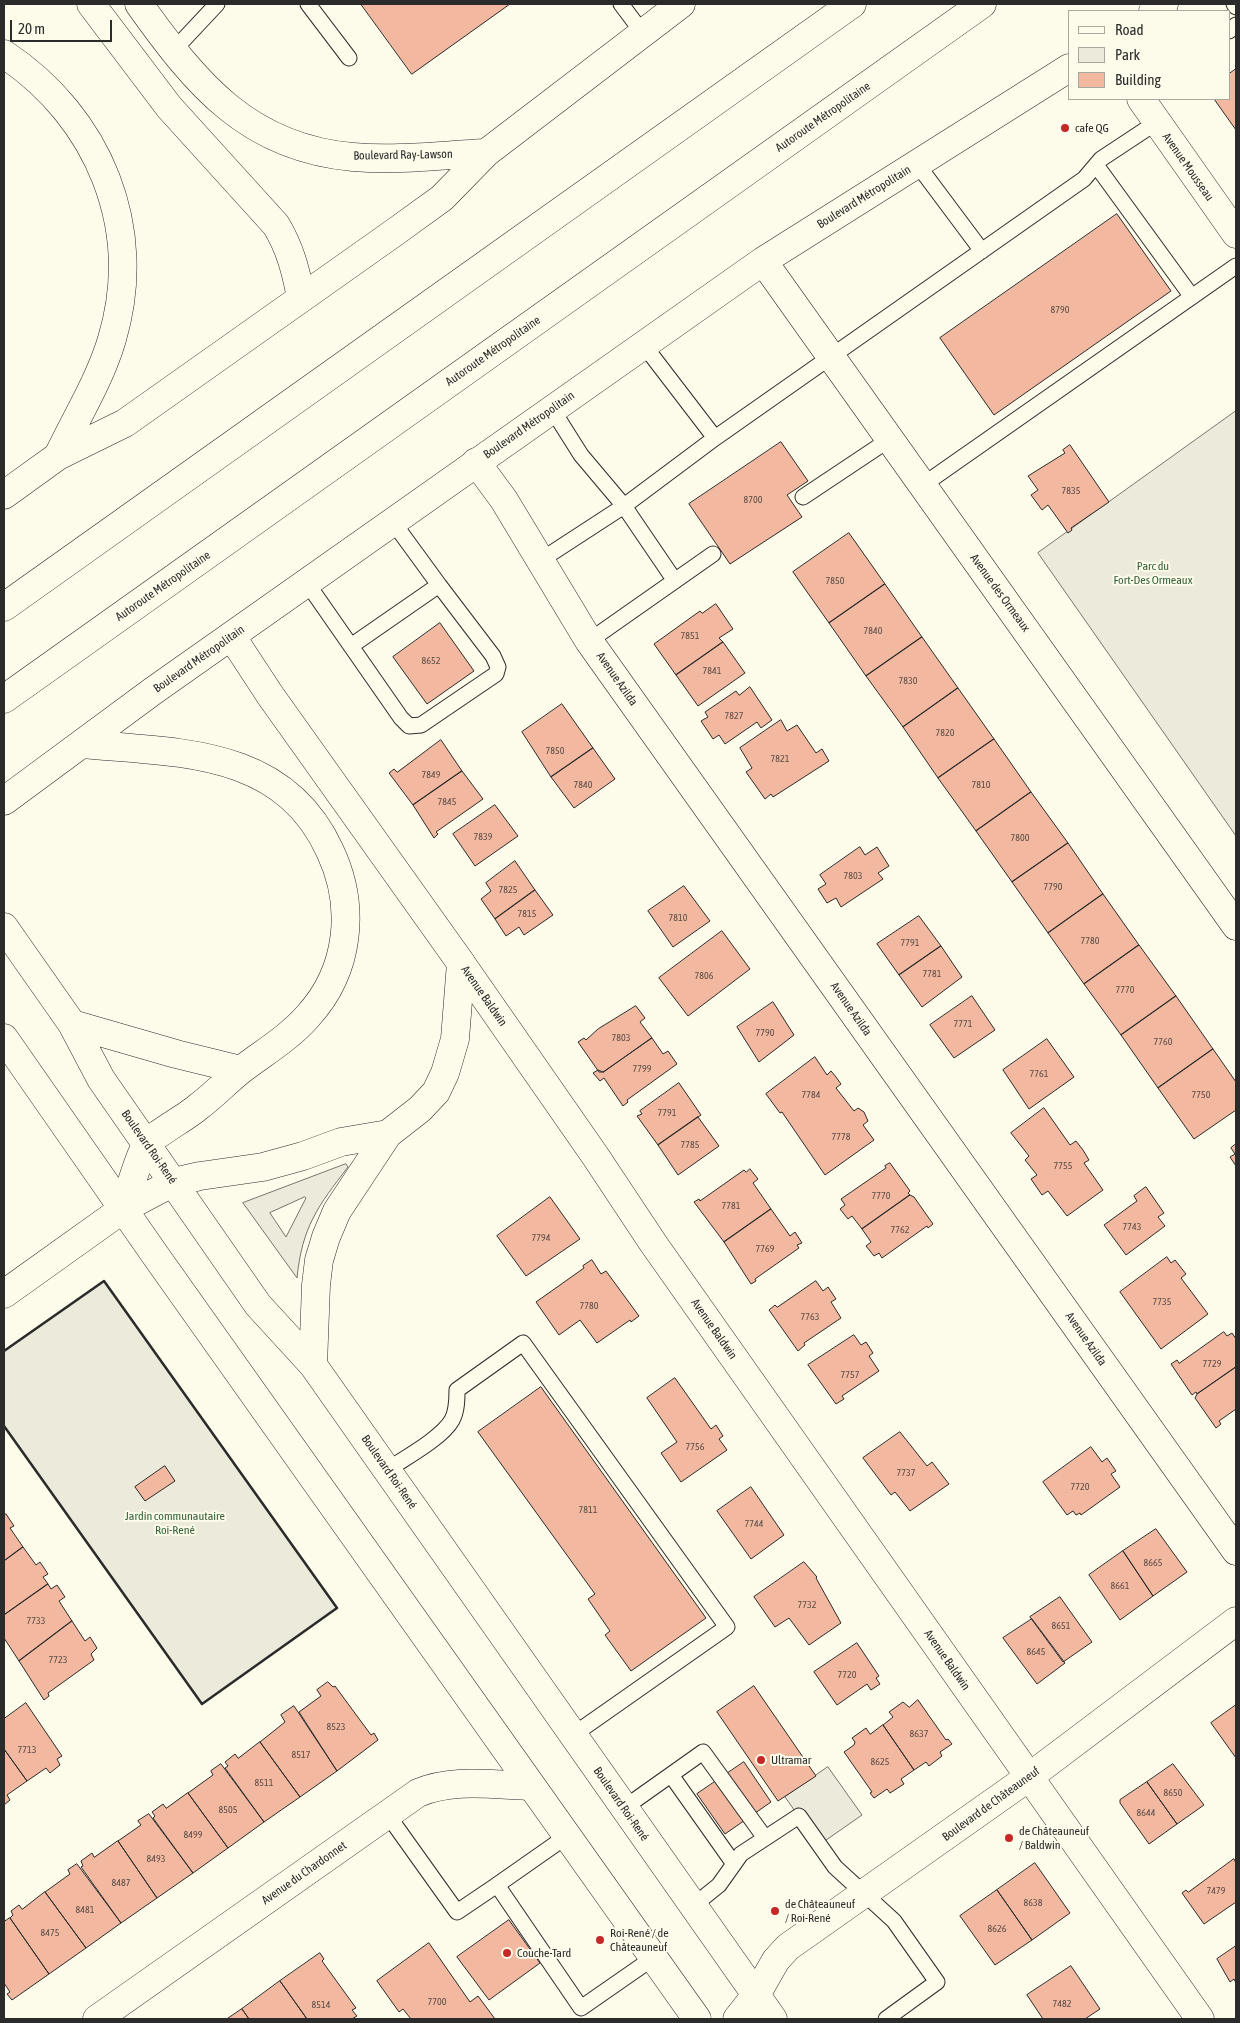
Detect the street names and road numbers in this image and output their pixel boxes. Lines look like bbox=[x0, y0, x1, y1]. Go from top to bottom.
street label: Autoroute Métropolitaine bbox=[773, 79, 873, 155]
street label: Avenue Mousseau bbox=[1159, 130, 1217, 204]
street label: Boulevard Ray-Lawson bbox=[353, 147, 453, 163]
street label: Boulevard Métropolitain bbox=[814, 162, 914, 232]
street label: Autoroute Métropolitaine bbox=[443, 313, 543, 389]
street label: Boulevard Métropolitain bbox=[481, 388, 577, 462]
street label: Autoroute Métropolitaine bbox=[113, 548, 213, 624]
street label: Avenue des Ormeaux bbox=[967, 551, 1033, 635]
street label: Boulevard Métropolitain bbox=[151, 622, 247, 696]
street label: Avenue Azilda bbox=[593, 649, 641, 709]
street label: Avenue Baldwin bbox=[458, 963, 510, 1029]
street label: Avenue Azilda bbox=[827, 979, 875, 1039]
street label: Boulevard Roi-René bbox=[118, 1107, 180, 1187]
street label: Avenue Baldwin bbox=[688, 1296, 740, 1362]
street label: Avenue Azilda bbox=[1062, 1309, 1110, 1369]
street label: Boulevard Roi-René bbox=[358, 1432, 420, 1512]
street label: Avenue Baldwin bbox=[921, 1627, 973, 1693]
street label: Boulevard Roi-René bbox=[590, 1764, 652, 1844]
street label: Boulevard de Châteauneuf bbox=[939, 1764, 1043, 1844]
street label: Avenue du Chardonnet bbox=[259, 1838, 349, 1908]

